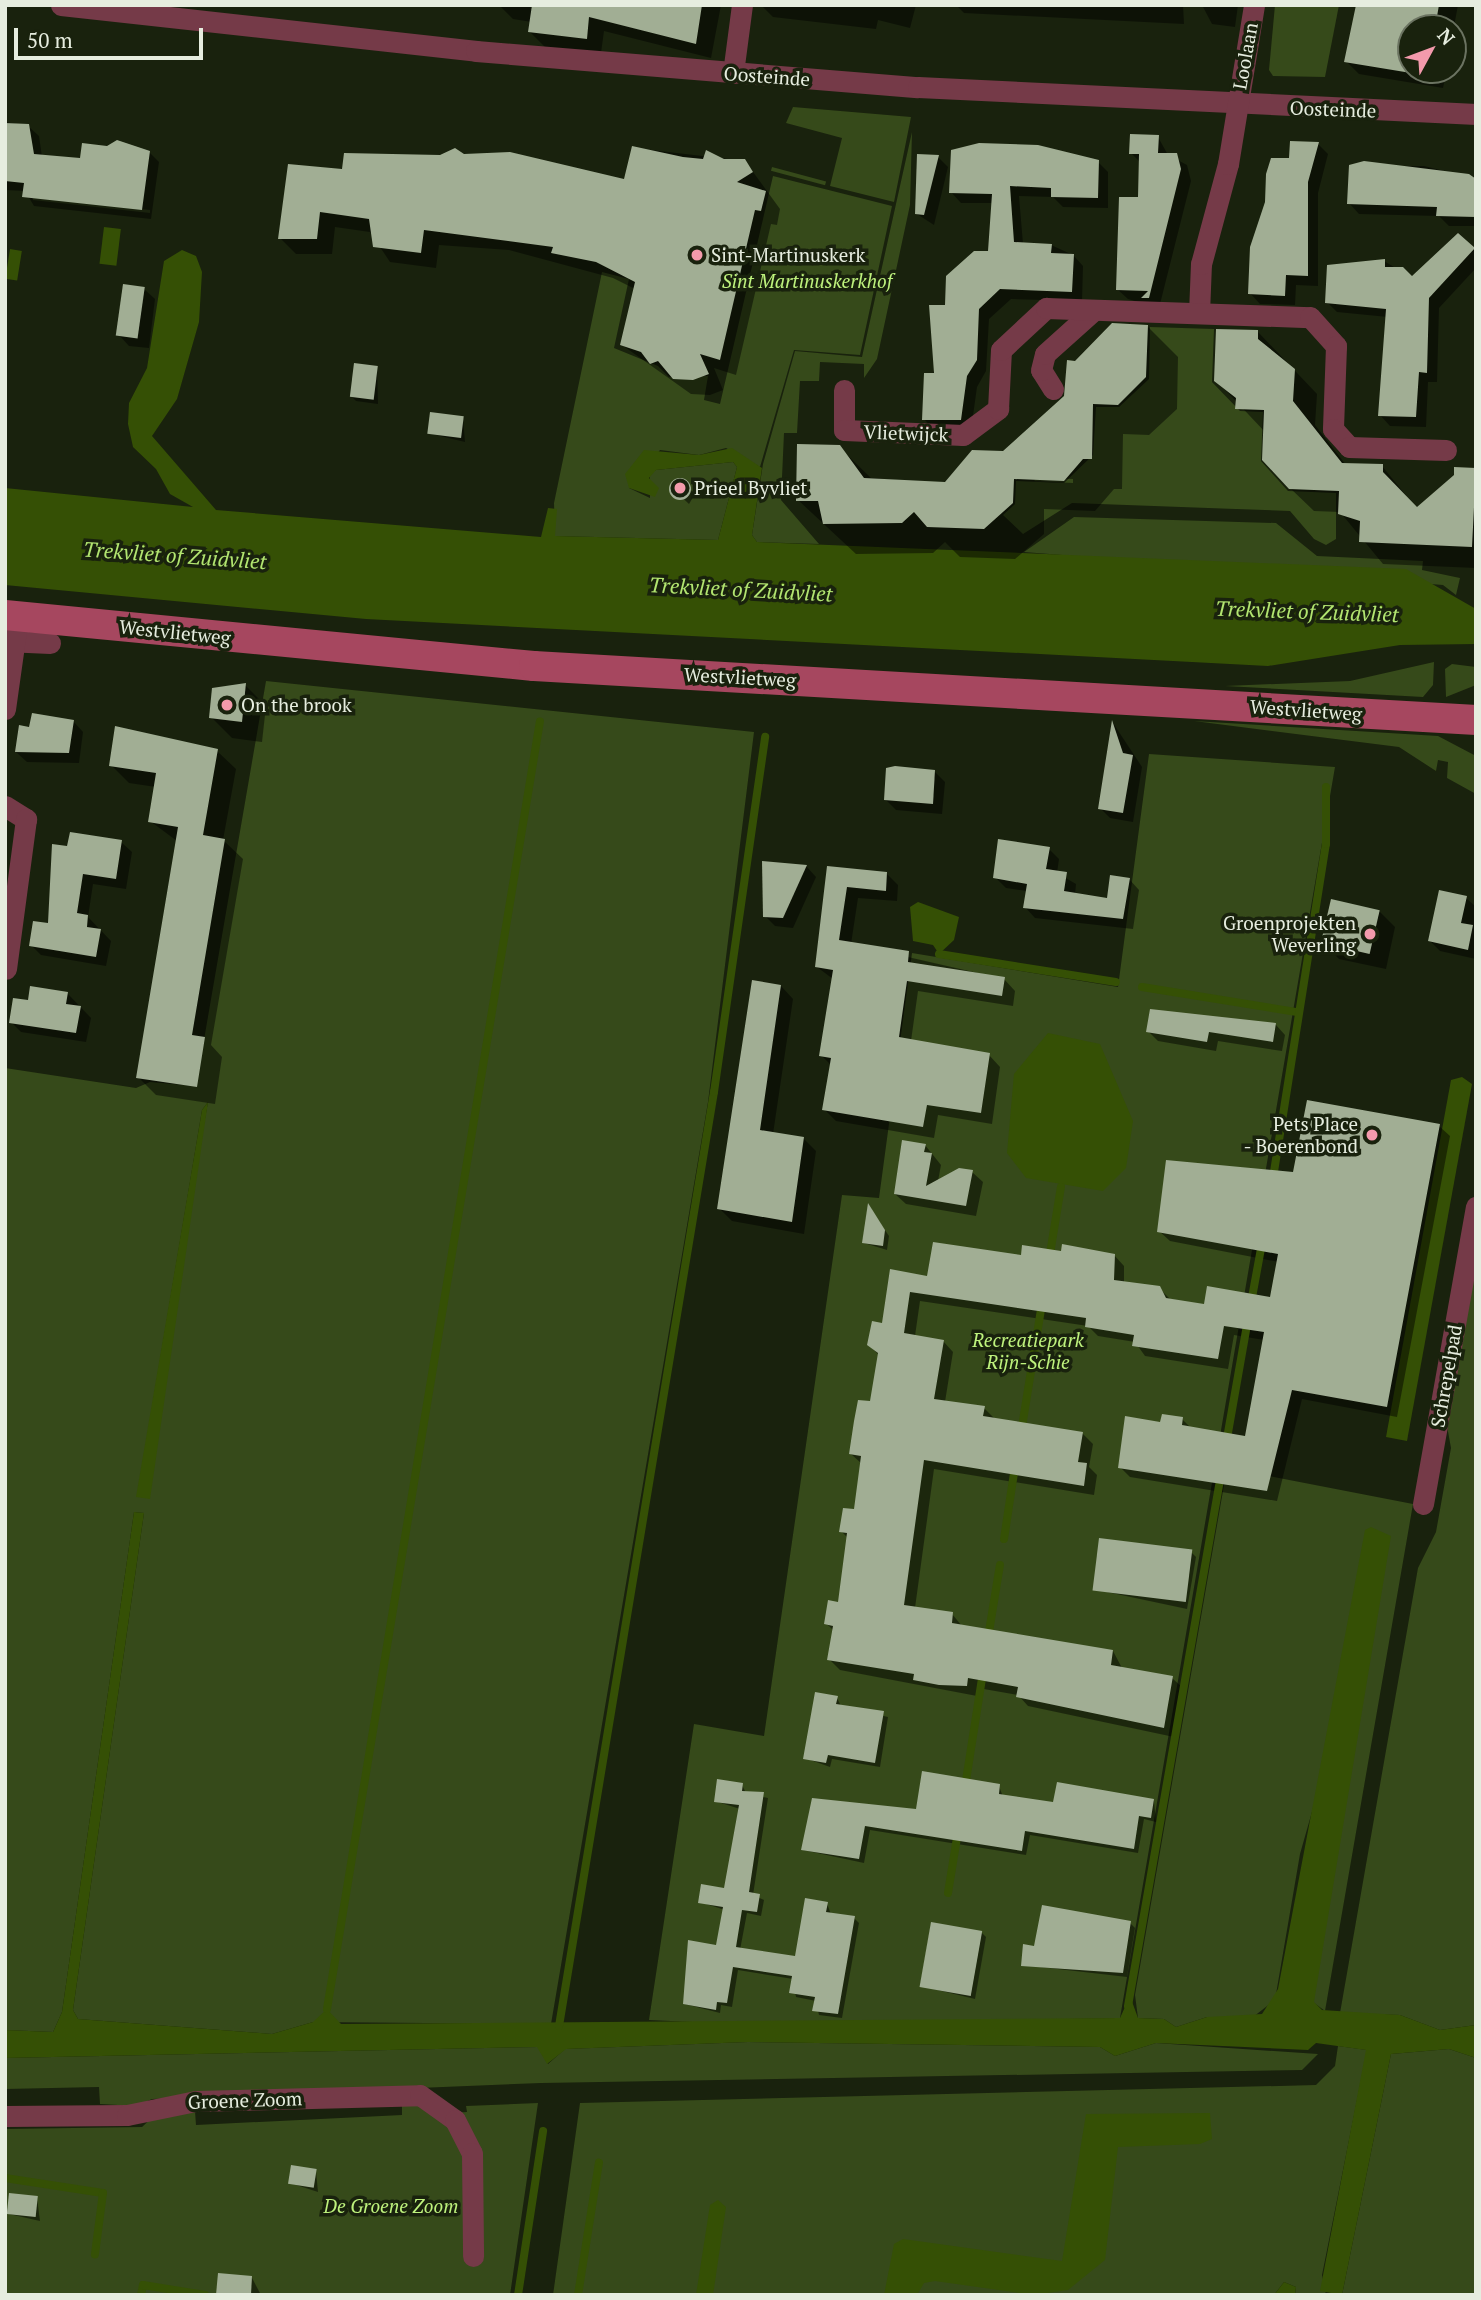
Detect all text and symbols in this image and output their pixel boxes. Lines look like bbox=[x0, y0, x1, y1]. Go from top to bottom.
scale bar bbox=[18, 14, 206, 58]
north arrow bbox=[1397, 14, 1467, 84]
street label: Loolaan bbox=[1228, 21, 1262, 91]
text: N bbox=[1433, 23, 1461, 50]
text: 50 m bbox=[27, 26, 73, 54]
street label: Oosteinde bbox=[723, 62, 811, 90]
street label: Oosteinde bbox=[1289, 96, 1377, 122]
place label: Sint-Martinuskerk bbox=[711, 244, 865, 266]
marker: Sint-Martinuskerk bbox=[689, 247, 705, 263]
park label: Sint Martinuskerkhof bbox=[722, 270, 892, 292]
street label: Vlietwijck bbox=[863, 420, 949, 446]
place label: Prieel Byvliet bbox=[694, 477, 807, 499]
marker: Prieel Byvliet bbox=[672, 480, 688, 496]
water label: Trekvliet of Zuidvliet bbox=[83, 536, 267, 574]
water label: Trekvliet of Zuidvliet bbox=[649, 572, 833, 606]
water label: Trekvliet of Zuidvliet bbox=[1215, 595, 1399, 627]
street label: Westvlietweg bbox=[118, 615, 232, 649]
street label: Westvlietweg bbox=[683, 663, 797, 691]
place label: On the brook bbox=[241, 694, 352, 716]
street label: Westvlietweg bbox=[1249, 695, 1363, 725]
marker: On the brook bbox=[219, 697, 235, 713]
place label: Groenprojekten Weverling bbox=[1223, 912, 1356, 956]
marker: Groenprojekten Weverling bbox=[1362, 926, 1378, 942]
place label: Pets Place - Boerenbond bbox=[1243, 1113, 1358, 1157]
marker: Pets Place - Boerenbond bbox=[1364, 1127, 1380, 1143]
street label: Schrepelpad bbox=[1426, 1323, 1466, 1429]
park label: Recreatiepark Rijn-Schie bbox=[972, 1329, 1084, 1373]
street label: Groene Zoom bbox=[187, 2087, 303, 2113]
park label: De Groene Zoom bbox=[324, 2195, 458, 2217]

